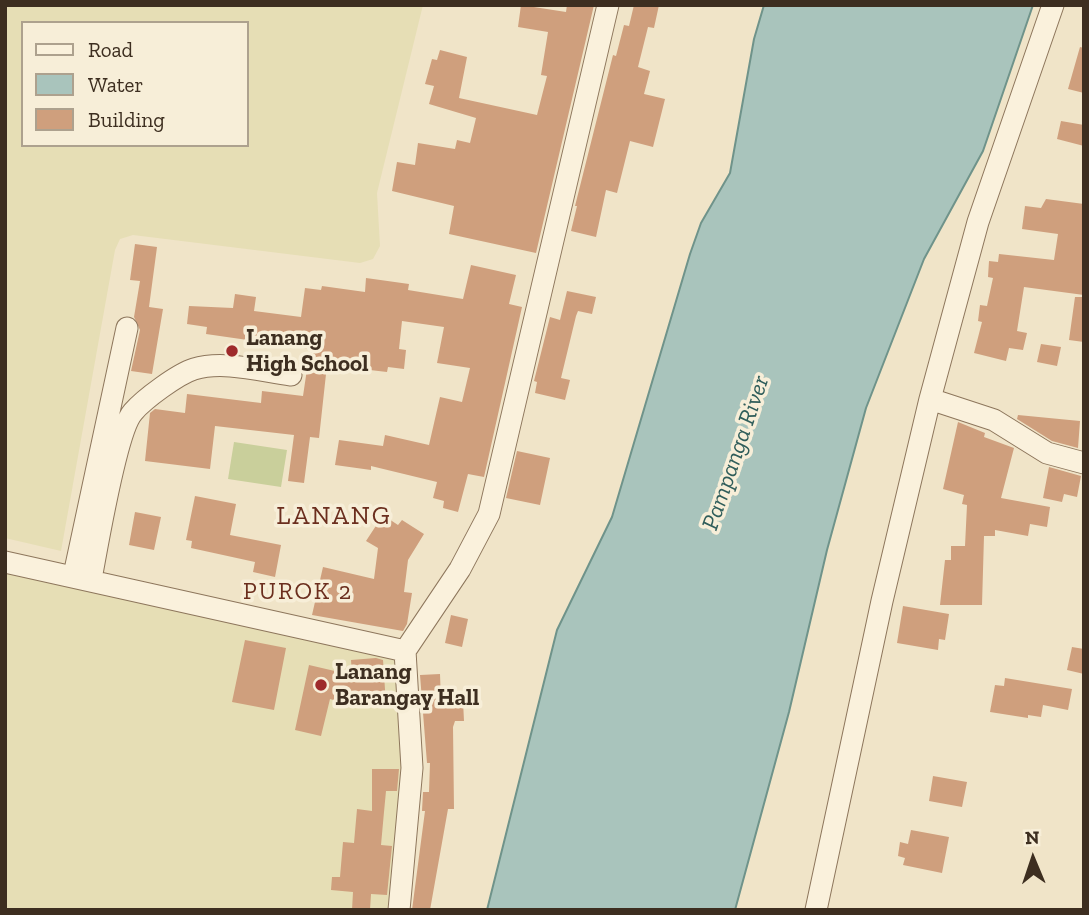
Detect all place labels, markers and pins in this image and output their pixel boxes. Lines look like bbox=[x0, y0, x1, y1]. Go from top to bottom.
place label: Lanang High School bbox=[246, 324, 369, 378]
marker: Lanang High School bbox=[224, 343, 240, 359]
place label: Lanang Barangay Hall bbox=[335, 658, 479, 712]
marker: Lanang Barangay Hall bbox=[313, 677, 329, 693]

